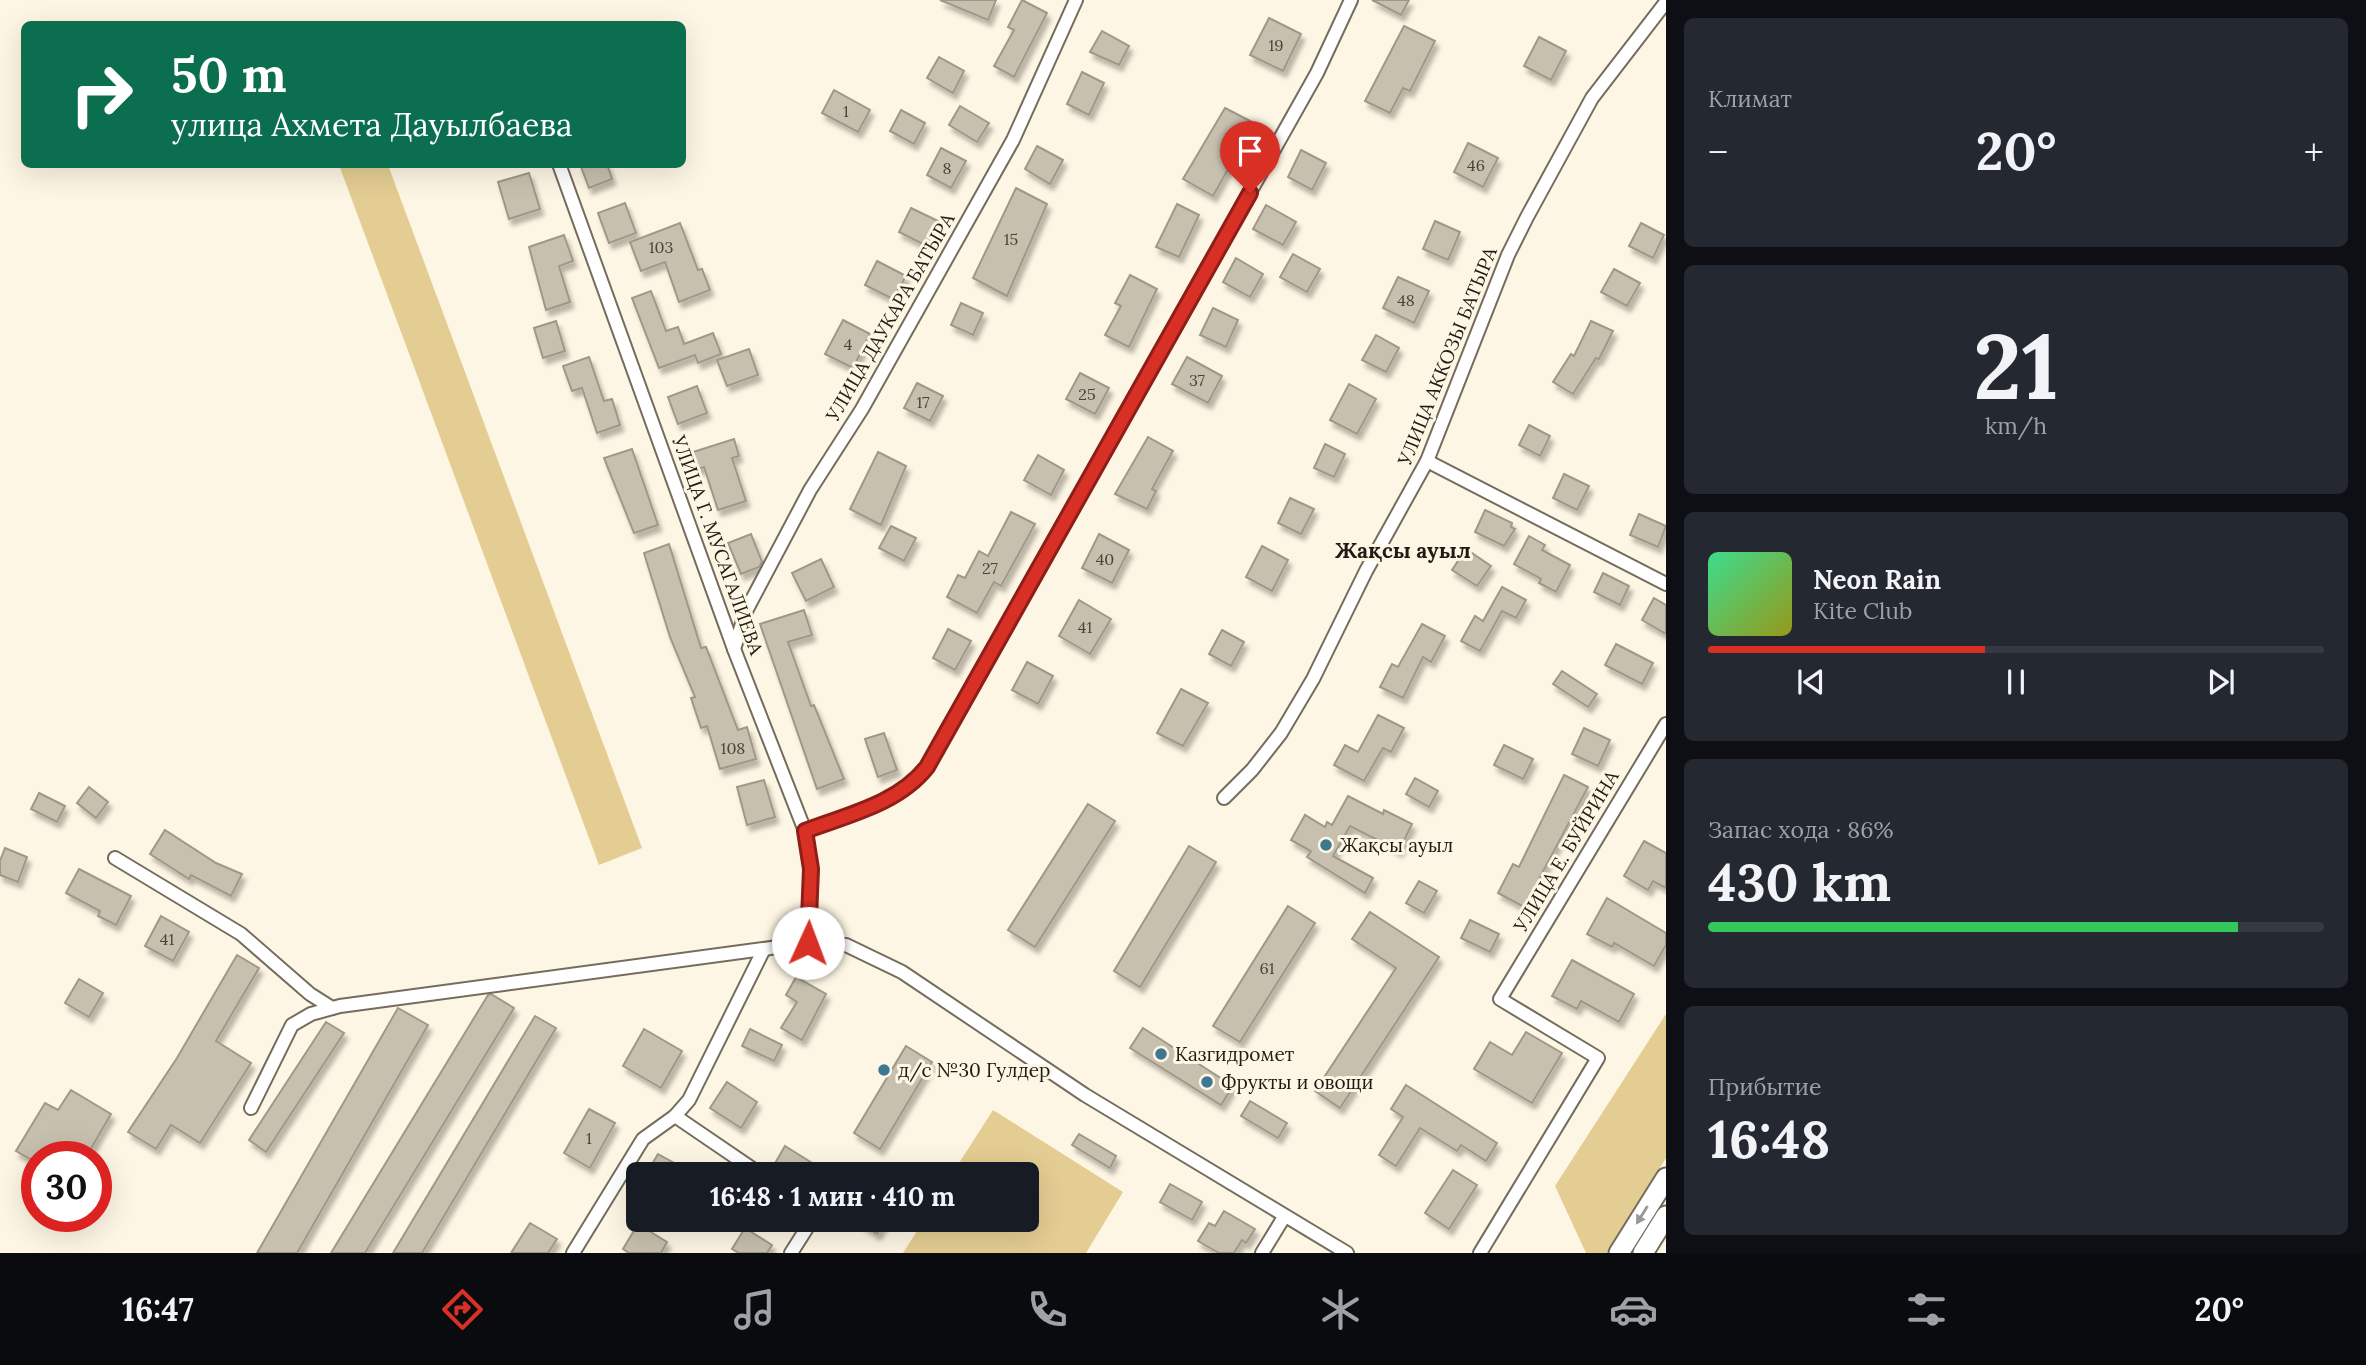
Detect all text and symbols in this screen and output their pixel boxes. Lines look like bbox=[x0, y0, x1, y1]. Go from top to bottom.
house number: 19 bbox=[1268, 35, 1284, 55]
text: 50 m bbox=[171, 43, 287, 105]
icon: right bbox=[56, 49, 147, 140]
text: Климат bbox=[1708, 84, 1792, 113]
house number: 1 bbox=[843, 101, 849, 121]
text: улица Ахмета Дауылбаева bbox=[171, 104, 573, 145]
text: 20° bbox=[1976, 118, 2056, 184]
pin bbox=[1220, 121, 1280, 193]
text: − bbox=[1708, 128, 1728, 176]
text: + bbox=[2304, 128, 2324, 176]
icon: arrive bbox=[1231, 132, 1269, 170]
house number: 46 bbox=[1467, 155, 1485, 175]
house number: 8 bbox=[943, 158, 952, 178]
street label: УЛИЦА ДАУКАРА БАТЫРА bbox=[820, 207, 960, 426]
house number: 15 bbox=[1004, 229, 1018, 249]
house number: 103 bbox=[649, 237, 673, 257]
street label: УЛИЦА АККОЗЫ БАТЫРА bbox=[1392, 242, 1502, 470]
house number: 48 bbox=[1397, 290, 1415, 310]
text: 21 bbox=[1973, 307, 2059, 424]
house number: 4 bbox=[844, 334, 853, 354]
house number: 37 bbox=[1189, 370, 1206, 390]
house number: 25 bbox=[1078, 384, 1096, 404]
house number: 17 bbox=[916, 392, 930, 412]
text: km/h bbox=[1985, 411, 2047, 440]
street label: УЛИЦА Г. МУСАГАЛИЕВА bbox=[667, 431, 769, 659]
district label: Жақсы ауыл bbox=[1335, 537, 1471, 564]
house number: 40 bbox=[1096, 549, 1114, 569]
house number: 27 bbox=[982, 558, 999, 578]
text: Neon Rain bbox=[1813, 563, 1941, 596]
text: Kite Club bbox=[1813, 596, 1912, 625]
house number: 41 bbox=[1078, 617, 1092, 637]
icon: previous bbox=[1792, 663, 1830, 701]
icon: pause bbox=[1997, 663, 2035, 701]
icon: next bbox=[2202, 663, 2240, 701]
house number: 108 bbox=[721, 738, 745, 758]
street label: УЛИЦА Е. БУЙРИНА bbox=[1508, 765, 1624, 937]
text: Запас хода · 86% bbox=[1708, 815, 1893, 844]
place label: Жақсы ауыл bbox=[1340, 833, 1453, 857]
marker: Жақсы ауыл bbox=[1318, 837, 1334, 853]
text: 430 km bbox=[1708, 849, 1891, 915]
position arrow bbox=[771, 906, 845, 980]
house number: 41 bbox=[160, 929, 174, 949]
house number: 61 bbox=[1259, 958, 1275, 978]
place label: Казгидромет bbox=[1175, 1042, 1294, 1066]
marker: Казгидромет bbox=[1153, 1046, 1169, 1062]
place label: д/с №30 Гулдер bbox=[898, 1058, 1050, 1083]
marker: д/с №30 Гулдер bbox=[876, 1062, 892, 1078]
place label: Фрукты и овощи bbox=[1221, 1070, 1373, 1094]
text: Прибытие bbox=[1708, 1072, 1822, 1101]
marker: Фрукты и овощи bbox=[1199, 1074, 1215, 1090]
text: 16:48 bbox=[1708, 1106, 1830, 1172]
house number: 1 bbox=[586, 1128, 592, 1148]
speed limit sign: 30 bbox=[21, 1141, 112, 1232]
text: 16:48 · 1 мин · 410 m bbox=[710, 1180, 955, 1213]
one-way arrow bbox=[1636, 1206, 1649, 1225]
icon: directions bbox=[438, 1285, 487, 1334]
icon: music bbox=[730, 1285, 779, 1334]
icon: phone bbox=[1023, 1285, 1072, 1334]
icon: climate bbox=[1316, 1285, 1365, 1334]
icon: car bbox=[1609, 1285, 1658, 1334]
icon: filters bbox=[1902, 1285, 1951, 1334]
text: 16:47 bbox=[122, 1289, 194, 1330]
text: 20° bbox=[2194, 1289, 2244, 1330]

